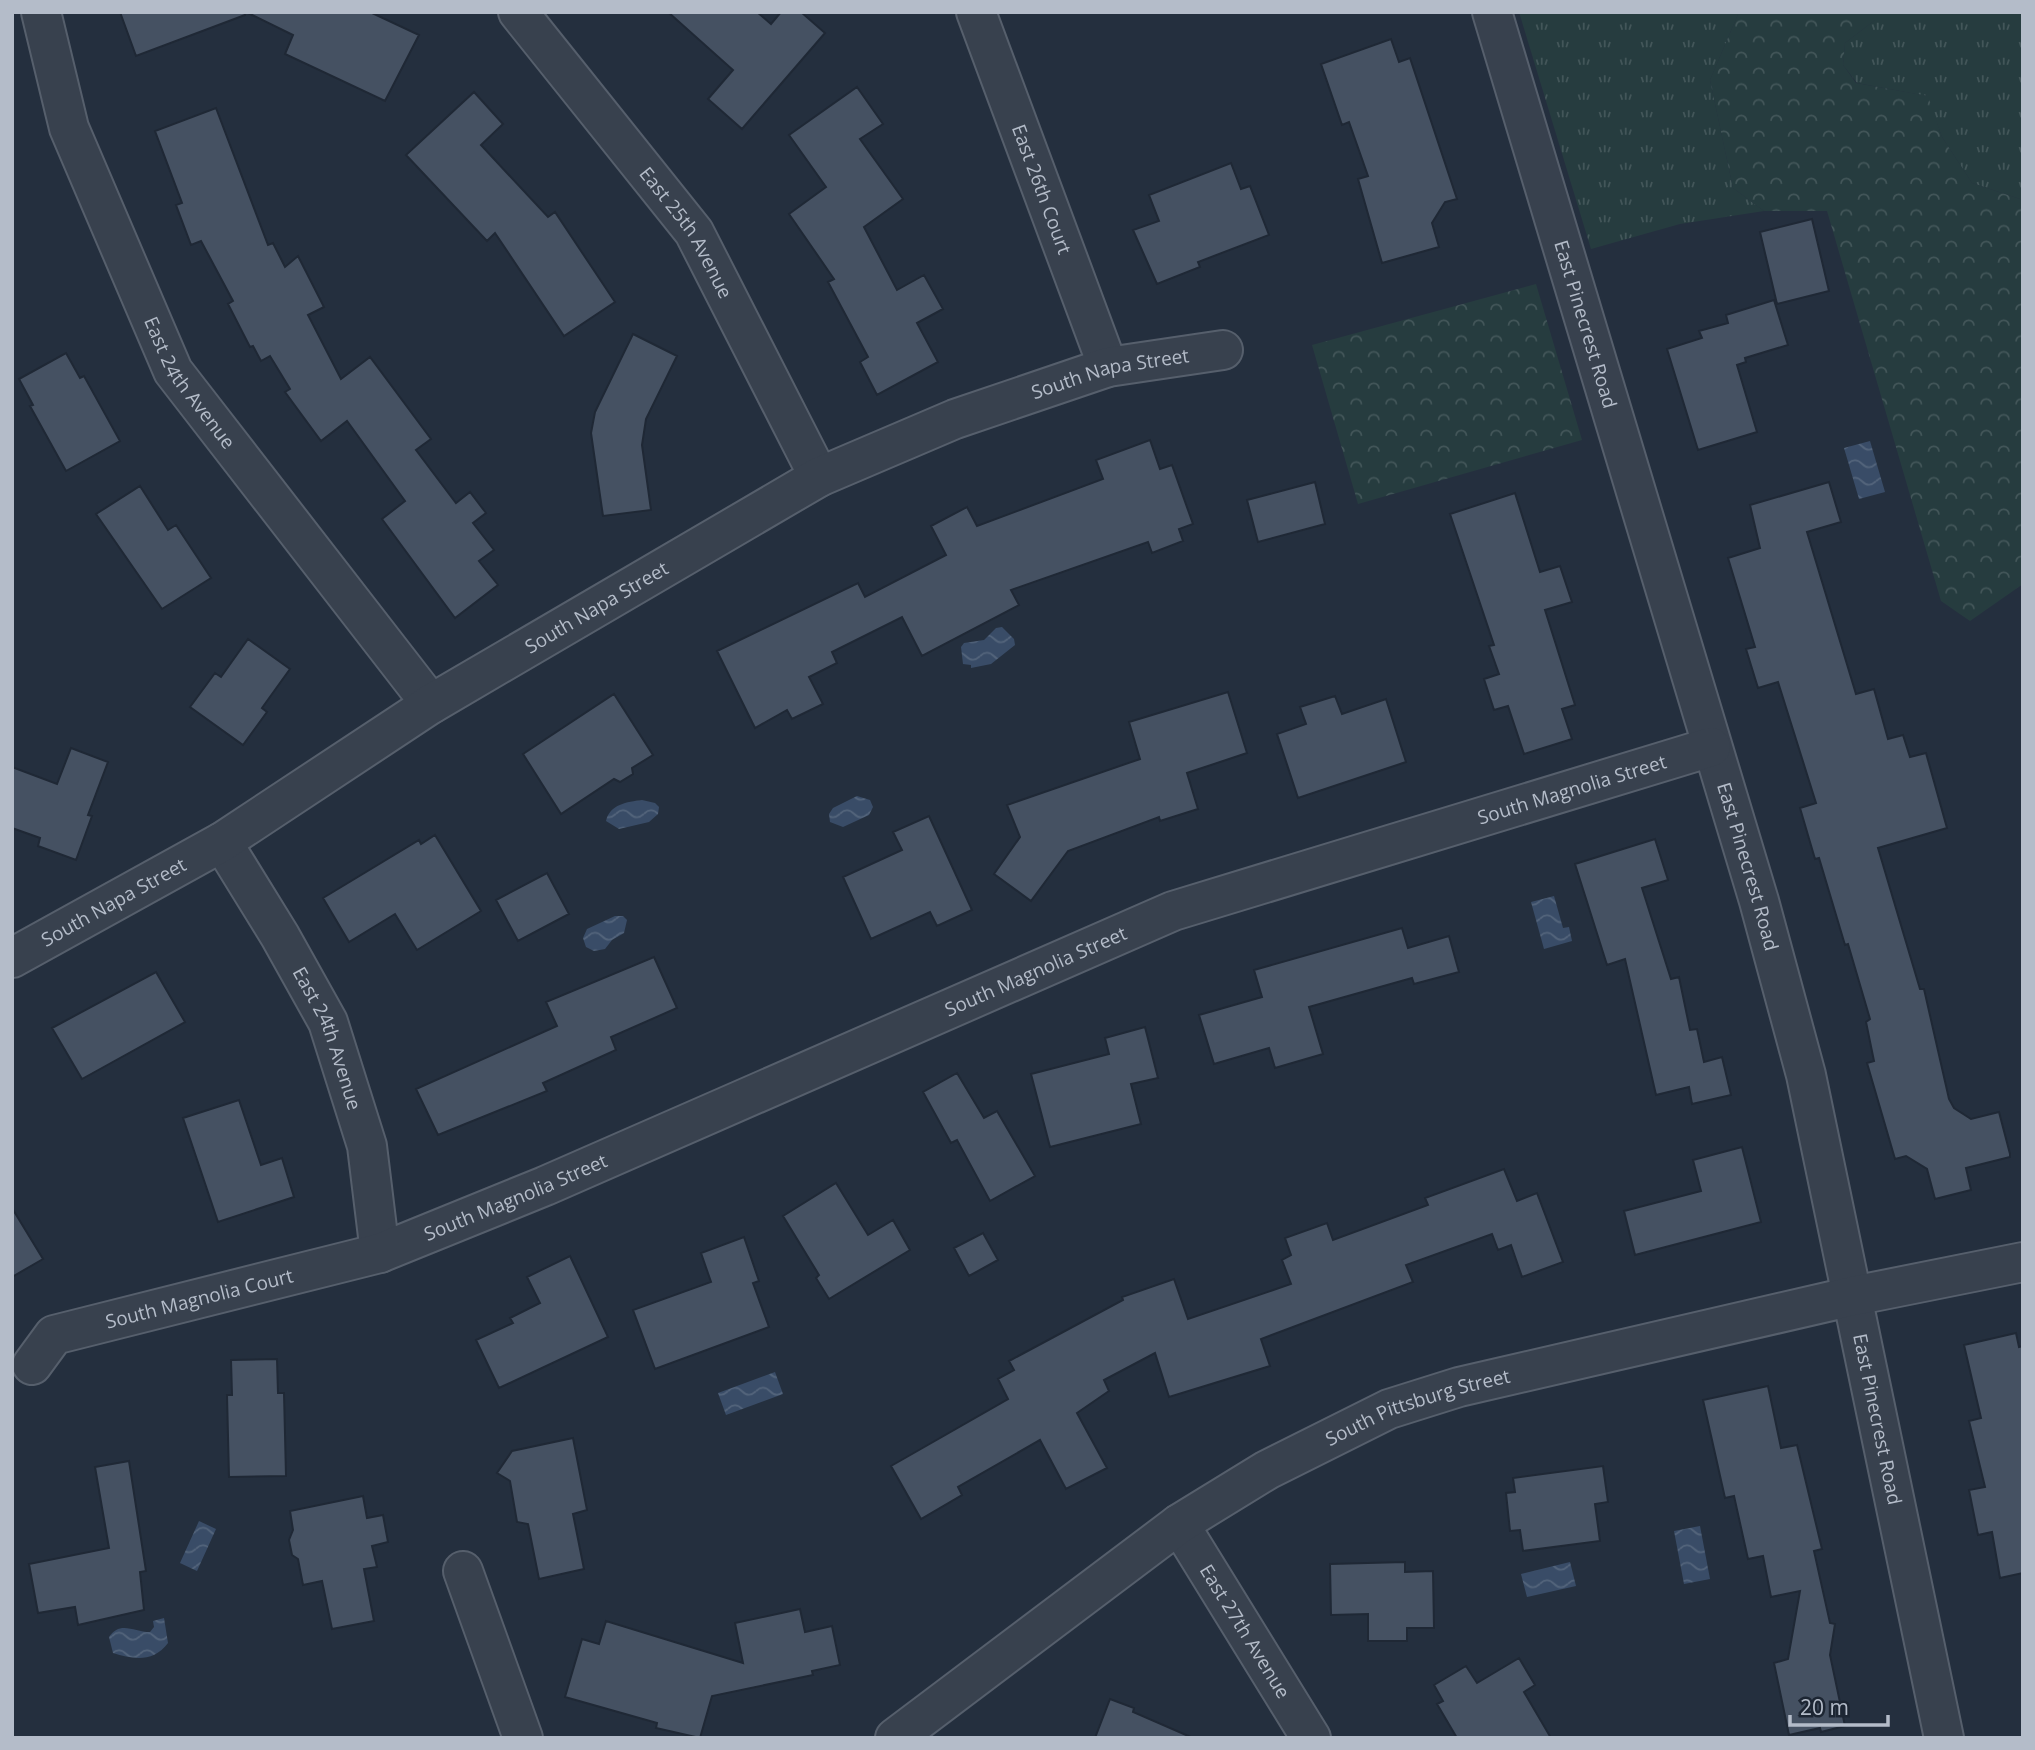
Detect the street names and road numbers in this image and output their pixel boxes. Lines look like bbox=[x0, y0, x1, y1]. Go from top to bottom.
street label: East 26th Court bbox=[1006, 121, 1078, 258]
street label: East 25th Avenue bbox=[634, 161, 739, 303]
street label: East Pinecrest Road bbox=[1548, 237, 1623, 411]
street label: East 24th Avenue bbox=[138, 312, 241, 454]
street label: South Napa Street bbox=[1028, 342, 1191, 405]
street label: South Napa Street bbox=[520, 555, 673, 659]
street label: South Magnolia Street bbox=[1474, 748, 1670, 830]
street label: East Pinecrest Road bbox=[1711, 779, 1785, 953]
street label: South Napa Street bbox=[36, 851, 191, 952]
street label: South Magnolia Street bbox=[941, 920, 1131, 1022]
street label: East 24th Avenue bbox=[287, 962, 368, 1113]
street label: South Magnolia Street bbox=[420, 1147, 611, 1247]
street label: South Magnolia Court bbox=[103, 1262, 296, 1335]
street label: East Pinecrest Road bbox=[1847, 1331, 1908, 1507]
street label: South Pittsburg Street bbox=[1321, 1363, 1513, 1452]
street label: East 27th Avenue bbox=[1194, 1559, 1296, 1703]

